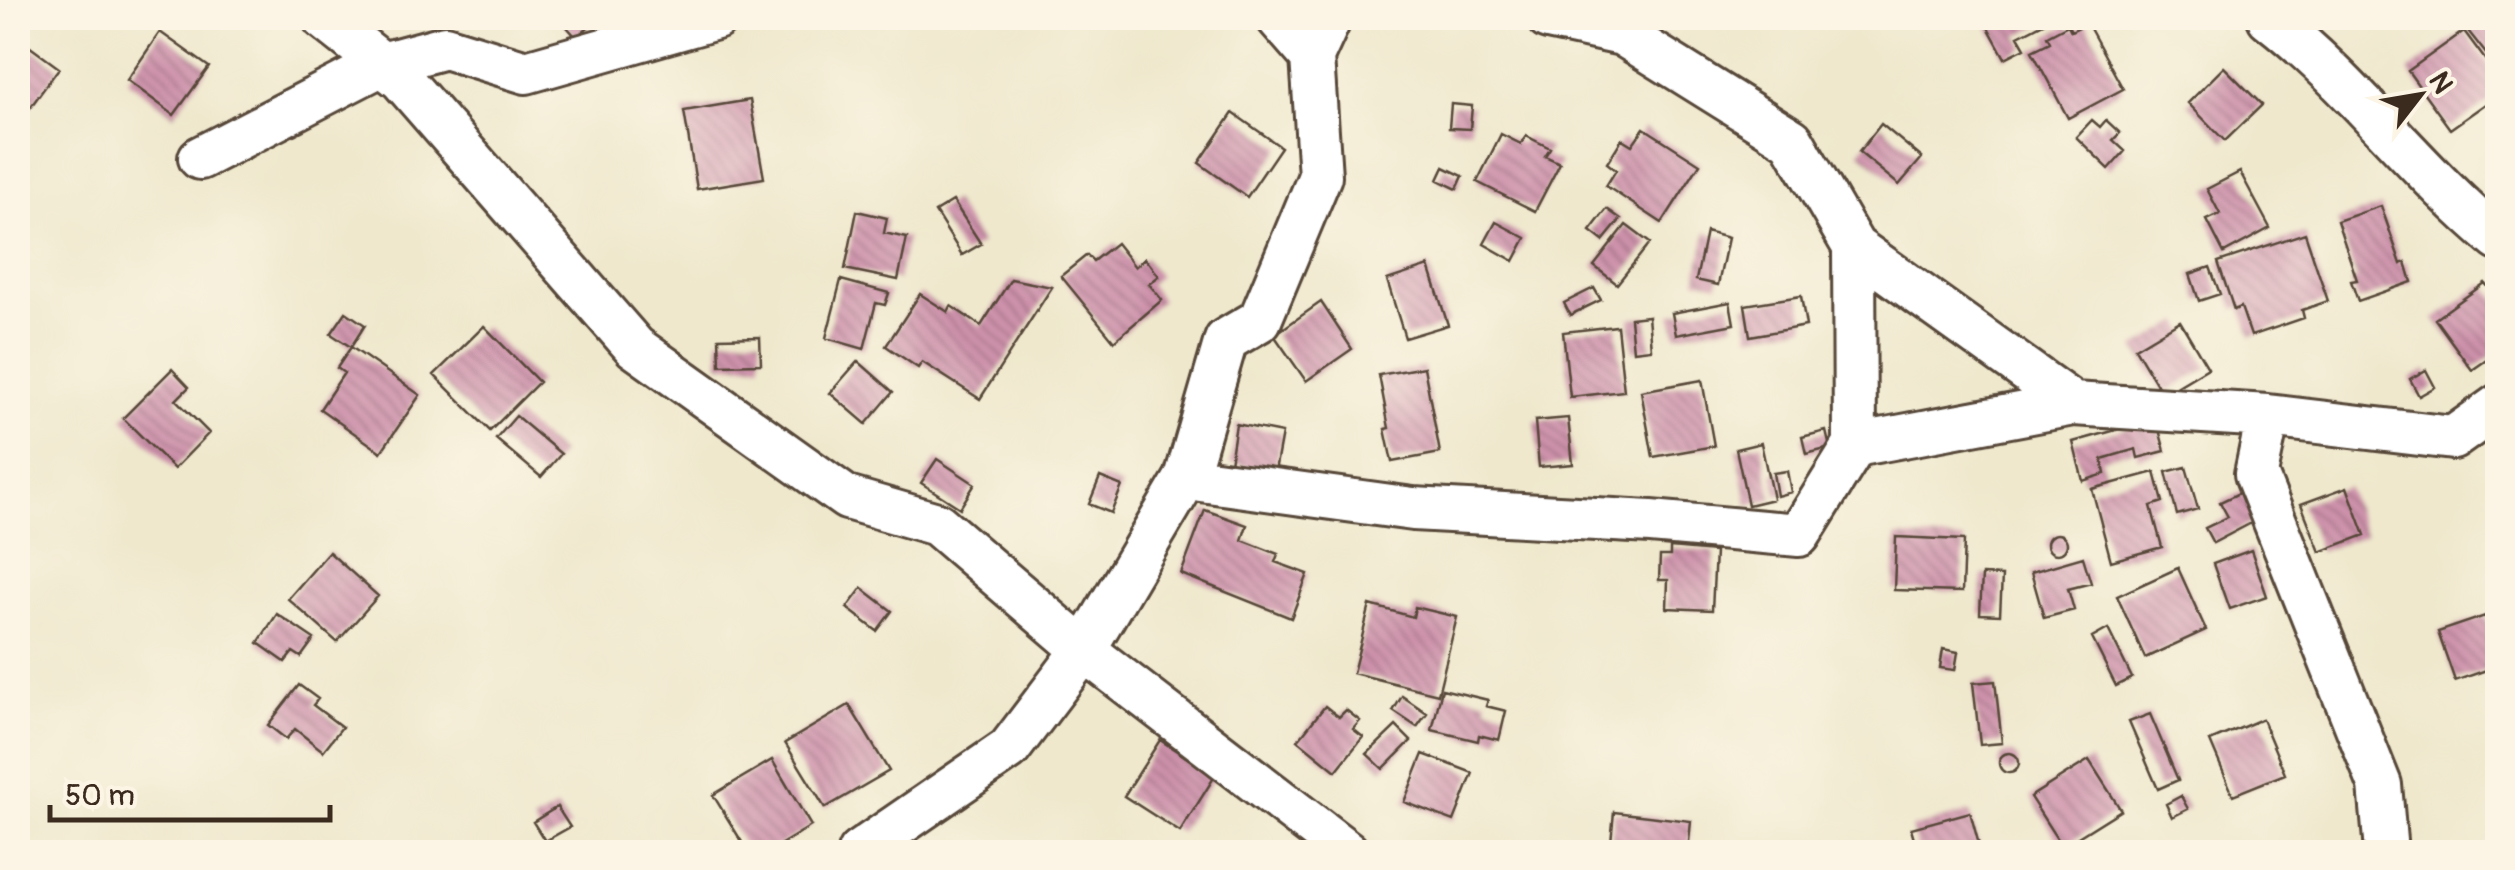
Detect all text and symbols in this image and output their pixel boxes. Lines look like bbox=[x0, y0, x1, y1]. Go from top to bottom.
north arrow bbox=[2370, 45, 2470, 145]
text: N bbox=[2420, 66, 2460, 100]
scale bar bbox=[50, 760, 330, 822]
text: 50 m bbox=[65, 777, 135, 814]

